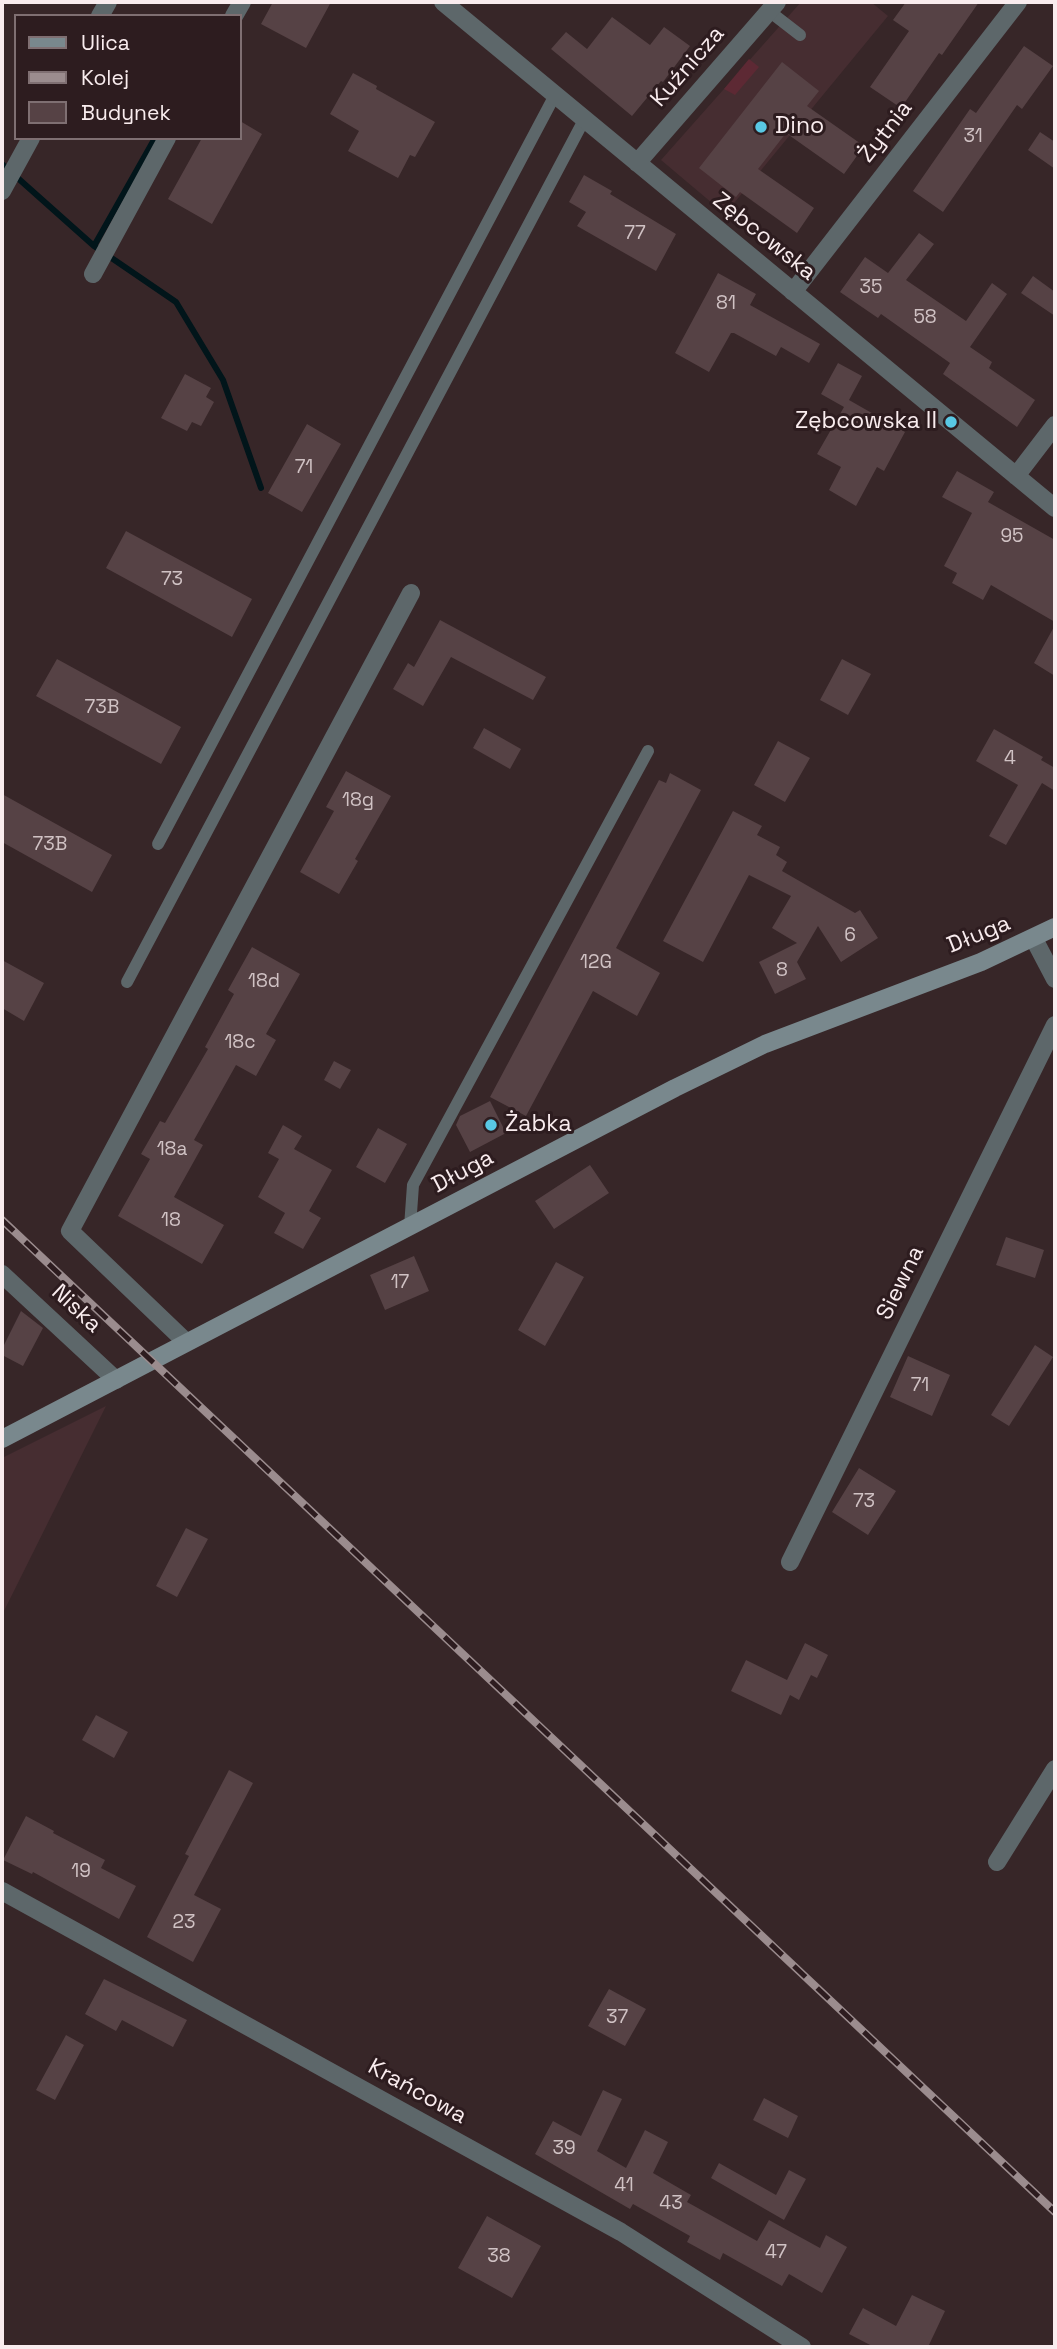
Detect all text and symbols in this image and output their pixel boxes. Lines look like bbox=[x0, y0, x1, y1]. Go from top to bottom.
legend bbox=[14, 14, 242, 140]
street label: Kuźnicza bbox=[645, 21, 731, 113]
text: Ulica bbox=[81, 29, 130, 56]
text: Kolej bbox=[81, 64, 129, 91]
street label: Żytnia bbox=[853, 96, 919, 168]
text: Budynek bbox=[81, 99, 171, 126]
place label: Dino bbox=[775, 113, 824, 141]
marker: Dino bbox=[753, 119, 769, 135]
house number: 31 bbox=[963, 126, 983, 148]
street label: Zębcowska bbox=[707, 187, 821, 287]
house number: 77 bbox=[624, 223, 646, 245]
house number: 35 bbox=[860, 277, 882, 299]
house number: 81 bbox=[716, 293, 736, 315]
house number: 58 bbox=[913, 307, 937, 329]
place label: Zębcowska II bbox=[795, 408, 937, 436]
marker: Zębcowska II bbox=[943, 414, 959, 430]
house number: 71 bbox=[295, 457, 313, 479]
house number: 95 bbox=[1000, 526, 1024, 548]
house number: 73 bbox=[161, 569, 183, 591]
house number: 73B bbox=[85, 697, 119, 719]
house number: 4 bbox=[1004, 748, 1016, 770]
house number: 18g bbox=[342, 790, 374, 812]
house number: 73B bbox=[33, 834, 67, 856]
street label: Długa bbox=[943, 910, 1015, 960]
house number: 6 bbox=[844, 925, 856, 947]
house number: 12G bbox=[580, 952, 612, 974]
house number: 8 bbox=[776, 960, 788, 982]
house number: 18d bbox=[248, 971, 280, 993]
house number: 18c bbox=[224, 1032, 256, 1054]
place label: Żabka bbox=[505, 1111, 572, 1139]
marker: Żabka bbox=[483, 1117, 499, 1133]
house number: 18a bbox=[157, 1139, 187, 1161]
street label: Długa bbox=[427, 1144, 499, 1200]
house number: 18 bbox=[161, 1210, 181, 1232]
street label: Siewna bbox=[871, 1242, 931, 1324]
house number: 17 bbox=[391, 1272, 409, 1294]
street label: Niska bbox=[45, 1279, 107, 1339]
house number: 71 bbox=[911, 1375, 929, 1397]
house number: 73 bbox=[853, 1491, 875, 1513]
house number: 19 bbox=[71, 1861, 91, 1883]
house number: 23 bbox=[173, 1912, 195, 1934]
house number: 37 bbox=[606, 2007, 628, 2029]
street label: Krańcowa bbox=[363, 2054, 471, 2130]
house number: 39 bbox=[552, 2138, 576, 2160]
house number: 41 bbox=[614, 2175, 634, 2197]
house number: 43 bbox=[659, 2193, 683, 2215]
house number: 47 bbox=[765, 2242, 787, 2264]
house number: 38 bbox=[487, 2246, 511, 2268]

